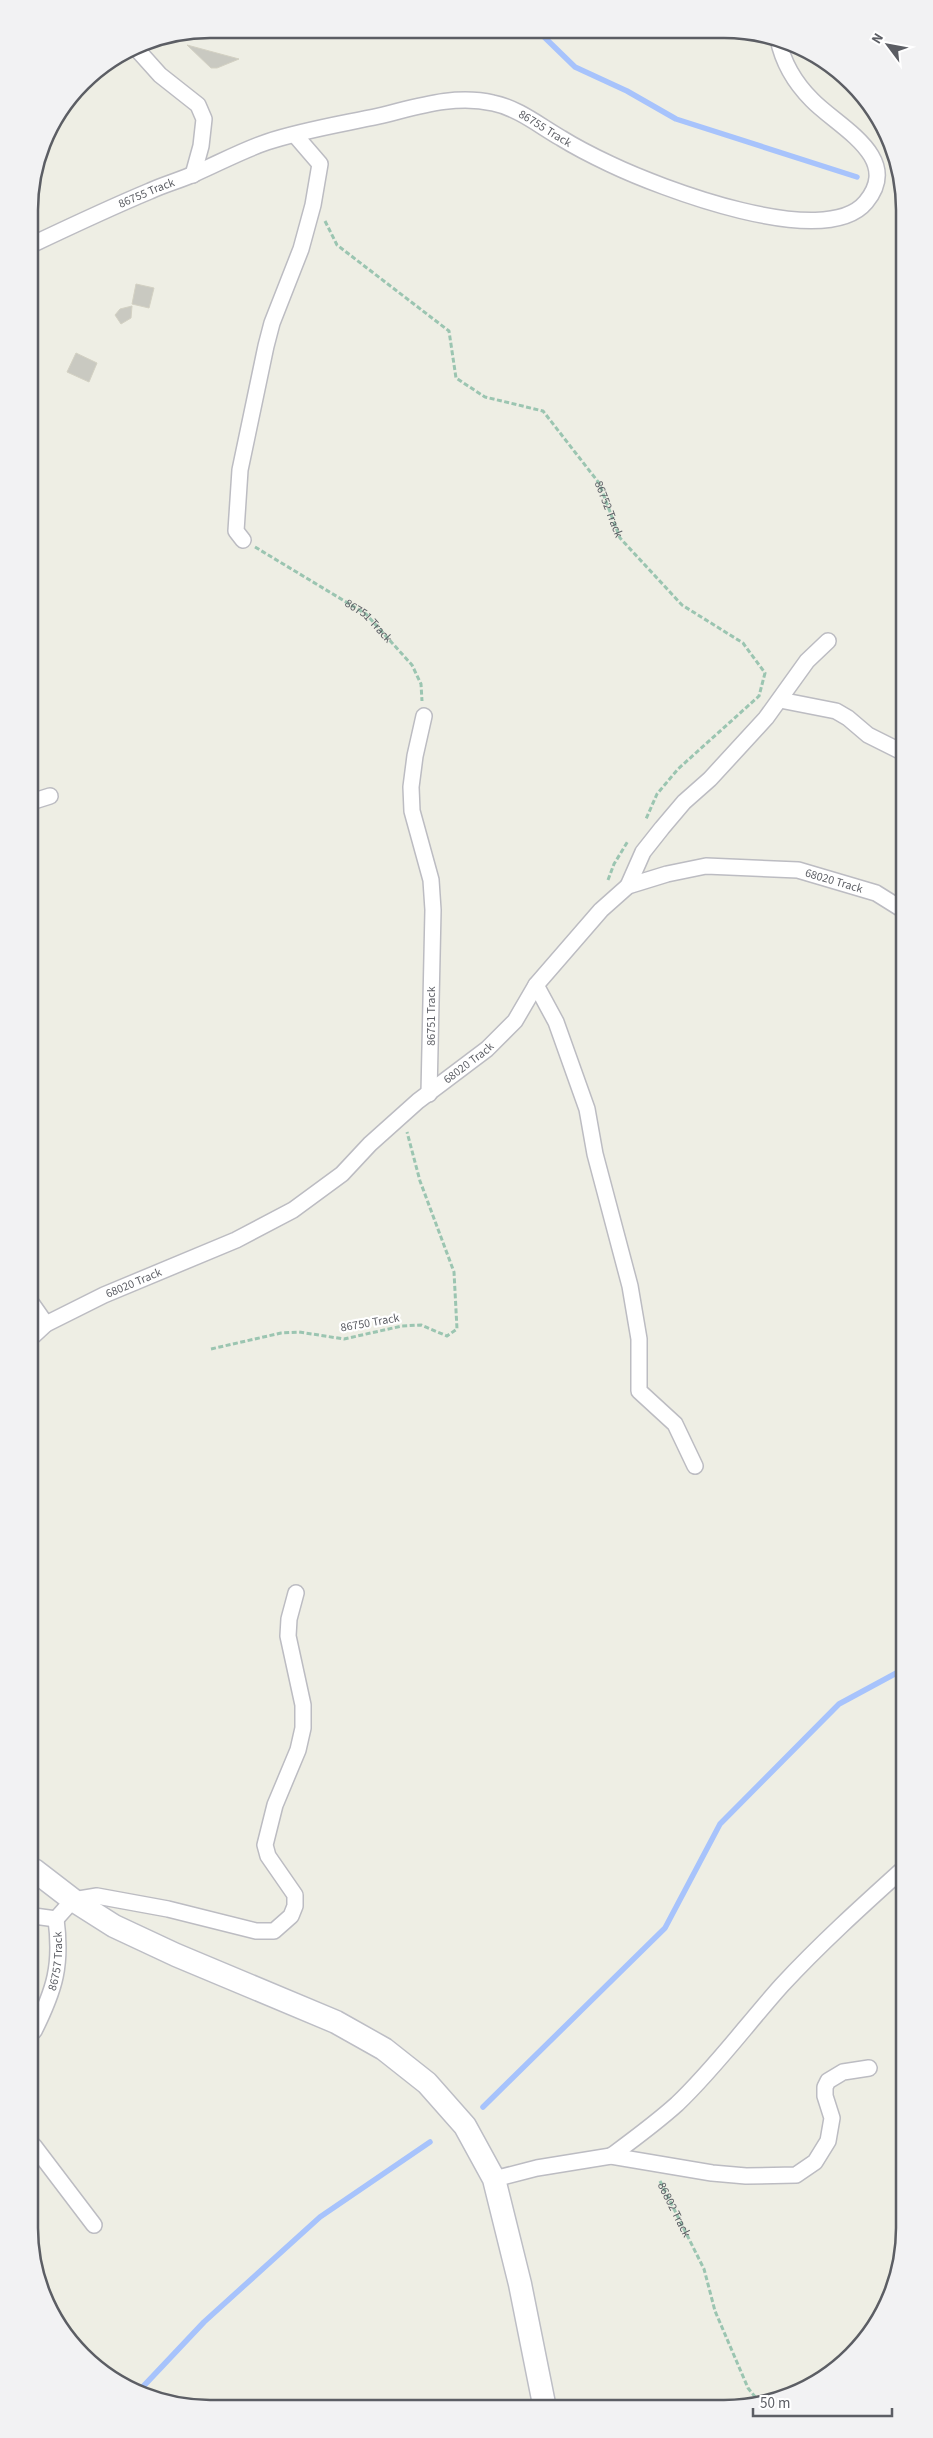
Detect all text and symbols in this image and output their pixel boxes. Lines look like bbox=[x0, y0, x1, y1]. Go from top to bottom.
north arrow bbox=[863, 20, 913, 70]
text: N bbox=[867, 29, 889, 48]
street label: 86755 Track bbox=[516, 105, 575, 151]
street label: 86755 Track bbox=[116, 174, 177, 212]
street label: 86752 Track bbox=[590, 478, 628, 540]
street label: 86751 Track bbox=[342, 595, 397, 647]
street label: 68020 Track bbox=[803, 864, 865, 897]
street label: 86751 Track bbox=[423, 986, 440, 1046]
street label: 68020 Track bbox=[440, 1038, 498, 1088]
street label: 68020 Track bbox=[103, 1263, 164, 1302]
street label: 86750 Track bbox=[339, 1309, 401, 1337]
street label: 86757 Track bbox=[43, 1931, 67, 1993]
street label: 86802 Track bbox=[653, 2179, 695, 2240]
scale bar bbox=[753, 2386, 892, 2418]
text: 50 m bbox=[760, 2393, 790, 2414]

